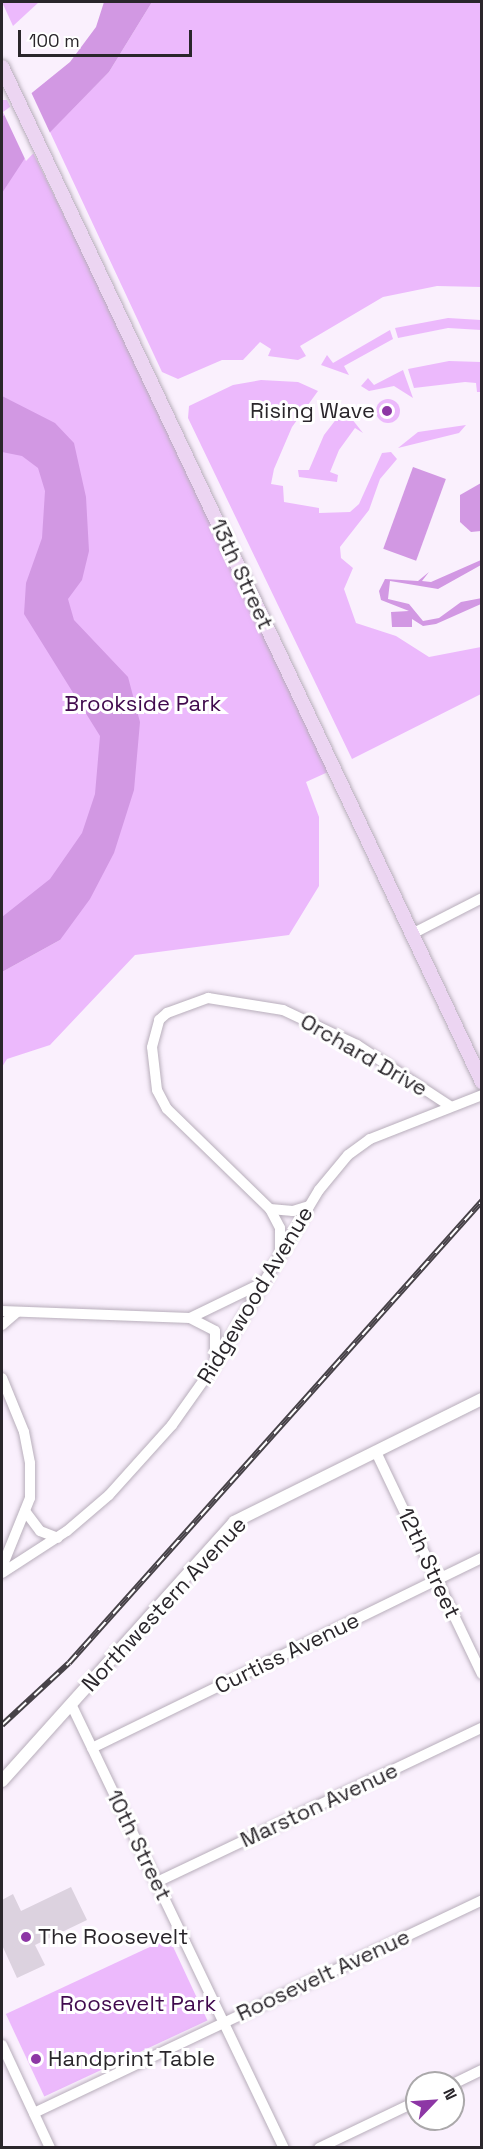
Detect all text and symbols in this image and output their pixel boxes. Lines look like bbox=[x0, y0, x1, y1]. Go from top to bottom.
scale bar bbox=[21, 18, 195, 56]
text: 100 m bbox=[29, 29, 80, 52]
place label: Rising Wave bbox=[250, 398, 375, 424]
marker: Rising Wave bbox=[380, 404, 394, 418]
street label: 13th Street bbox=[205, 515, 279, 633]
park label: Brookside Park bbox=[65, 691, 221, 717]
street label: Orchard Drive bbox=[296, 1008, 432, 1102]
street label: Ridgewood Avenue bbox=[192, 1201, 318, 1389]
street label: 12th Street bbox=[392, 1504, 466, 1622]
street label: Northwestern Avenue bbox=[76, 1511, 252, 1697]
street label: Curtiss Avenue bbox=[210, 1607, 364, 1699]
street label: Marston Avenue bbox=[236, 1757, 402, 1853]
street label: 10th Street bbox=[101, 1785, 177, 1905]
street label: Roosevelt Avenue bbox=[232, 1923, 414, 2027]
place label: The Roosevelt bbox=[38, 1924, 188, 1950]
marker: The Roosevelt bbox=[19, 1930, 33, 1944]
park label: Roosevelt Park bbox=[60, 1991, 216, 2017]
place label: Handprint Table bbox=[48, 2046, 216, 2072]
marker: Handprint Table bbox=[29, 2052, 43, 2066]
north arrow bbox=[405, 2071, 465, 2131]
text: N bbox=[438, 2085, 462, 2103]

